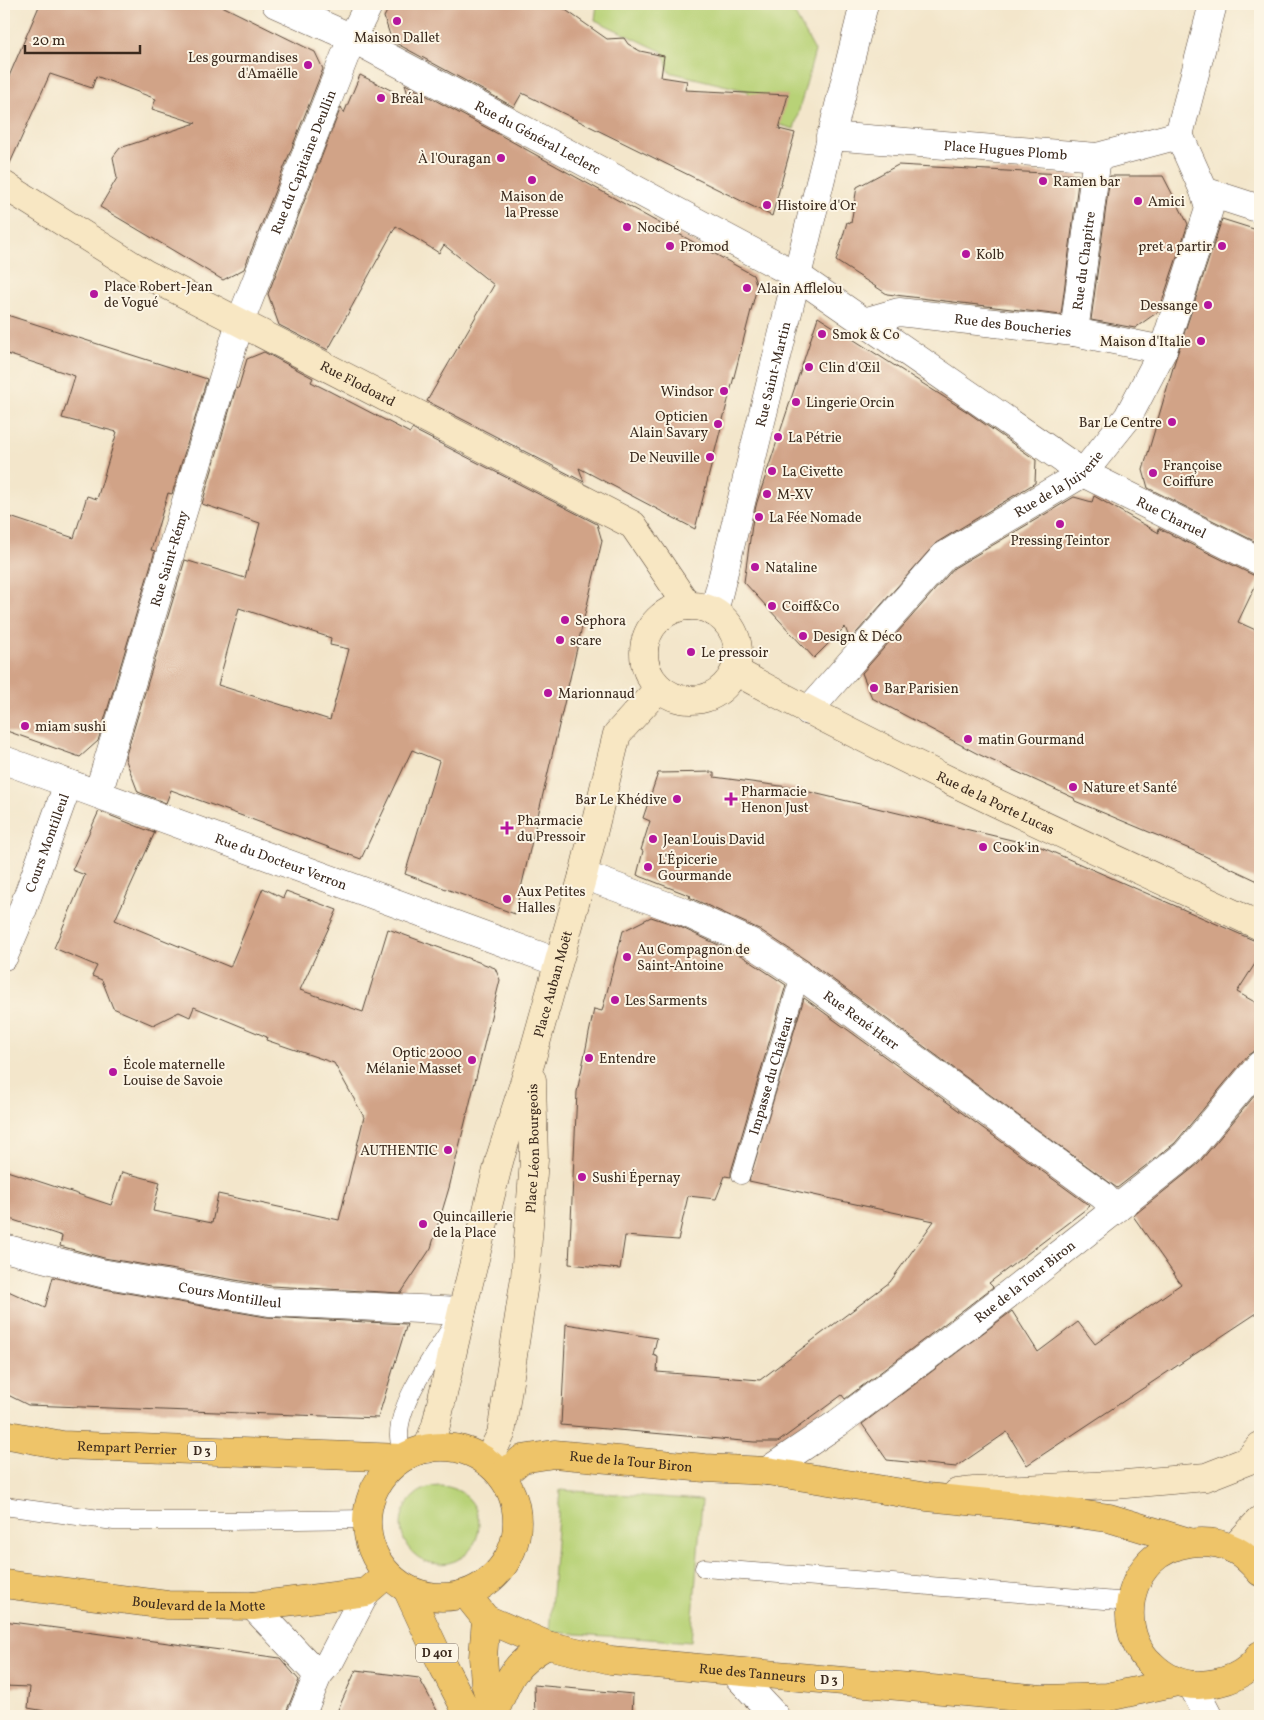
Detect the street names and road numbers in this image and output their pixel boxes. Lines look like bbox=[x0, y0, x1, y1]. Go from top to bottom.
street label: Rue du Capitaine Deullin bbox=[268, 88, 342, 237]
street label: Rue du Général Leclerc bbox=[471, 97, 604, 180]
street label: Place Hugues Plomb bbox=[943, 137, 1068, 166]
street label: Rue du Chapitre bbox=[1069, 210, 1101, 311]
street label: Rue des Boucheries bbox=[953, 310, 1072, 343]
street label: Rue Saint-Martin bbox=[752, 320, 796, 429]
street label: Rue Flodoard bbox=[316, 357, 398, 412]
street label: Rue de la Juiverie bbox=[1011, 447, 1109, 523]
street label: Rue Charuel bbox=[1133, 493, 1209, 544]
street label: Rue Saint-Rémy bbox=[147, 508, 194, 609]
street label: Rue de la Porte Lucas bbox=[933, 768, 1057, 840]
street label: Cours Montilleul bbox=[22, 791, 75, 896]
street label: Rue du Docteur Verron bbox=[212, 830, 349, 895]
street label: Place Auban Moët bbox=[530, 929, 578, 1040]
street label: Rue René Herr bbox=[819, 987, 902, 1055]
street label: Impasse du Château bbox=[745, 1014, 798, 1137]
street label: Place Léon Bourgeois bbox=[522, 1083, 545, 1214]
street label: Rue de la Tour Biron bbox=[971, 1237, 1080, 1328]
street label: Cours Montilleul bbox=[177, 1279, 282, 1314]
street label: Rempart Perrier bbox=[77, 1438, 177, 1460]
road number: D 3 bbox=[188, 1442, 216, 1460]
street label: Rue de la Tour Biron bbox=[568, 1447, 693, 1478]
street label: Boulevard de la Motte bbox=[131, 1593, 267, 1617]
road number: D 401 bbox=[416, 1644, 458, 1662]
street label: Rue des Tanneurs bbox=[698, 1660, 807, 1689]
road number: D 3 bbox=[815, 1670, 843, 1690]

